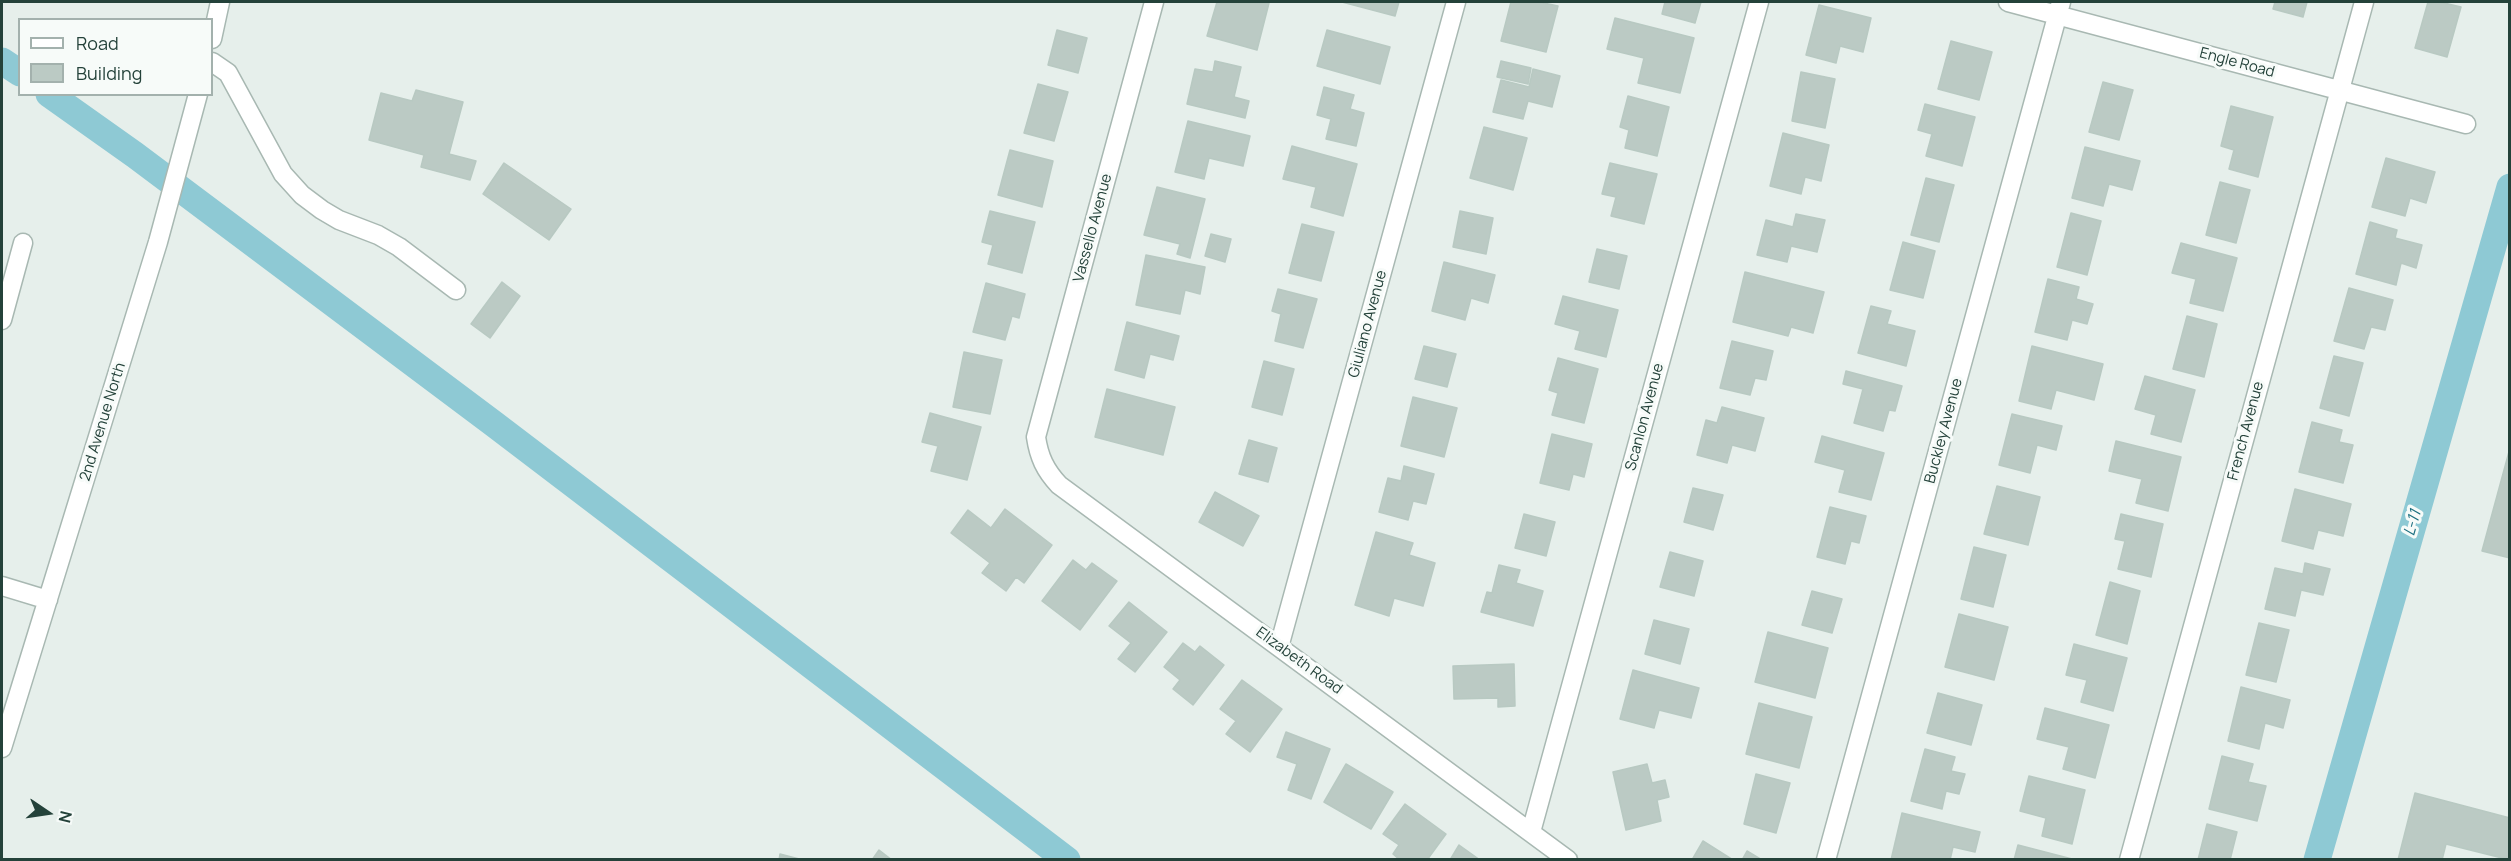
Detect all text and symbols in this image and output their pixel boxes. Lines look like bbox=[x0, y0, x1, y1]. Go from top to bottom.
legend bbox=[18, 18, 213, 96]
text: Road bbox=[76, 31, 119, 55]
street label: Engle Road bbox=[2197, 44, 2277, 82]
text: Building bbox=[76, 61, 142, 85]
street label: Vassello Avenue bbox=[1070, 172, 1116, 284]
street label: Giuliano Avenue bbox=[1345, 268, 1391, 380]
street label: 2nd Avenue North bbox=[76, 361, 130, 483]
street label: Scanlon Avenue bbox=[1622, 361, 1668, 473]
street label: Buckley Avenue bbox=[1921, 376, 1967, 486]
street label: French Avenue bbox=[2224, 380, 2268, 482]
water label: L-11 bbox=[2400, 508, 2426, 538]
street label: Elizabeth Road bbox=[1252, 624, 1346, 698]
north arrow bbox=[18, 783, 78, 843]
text: N bbox=[54, 809, 78, 825]

